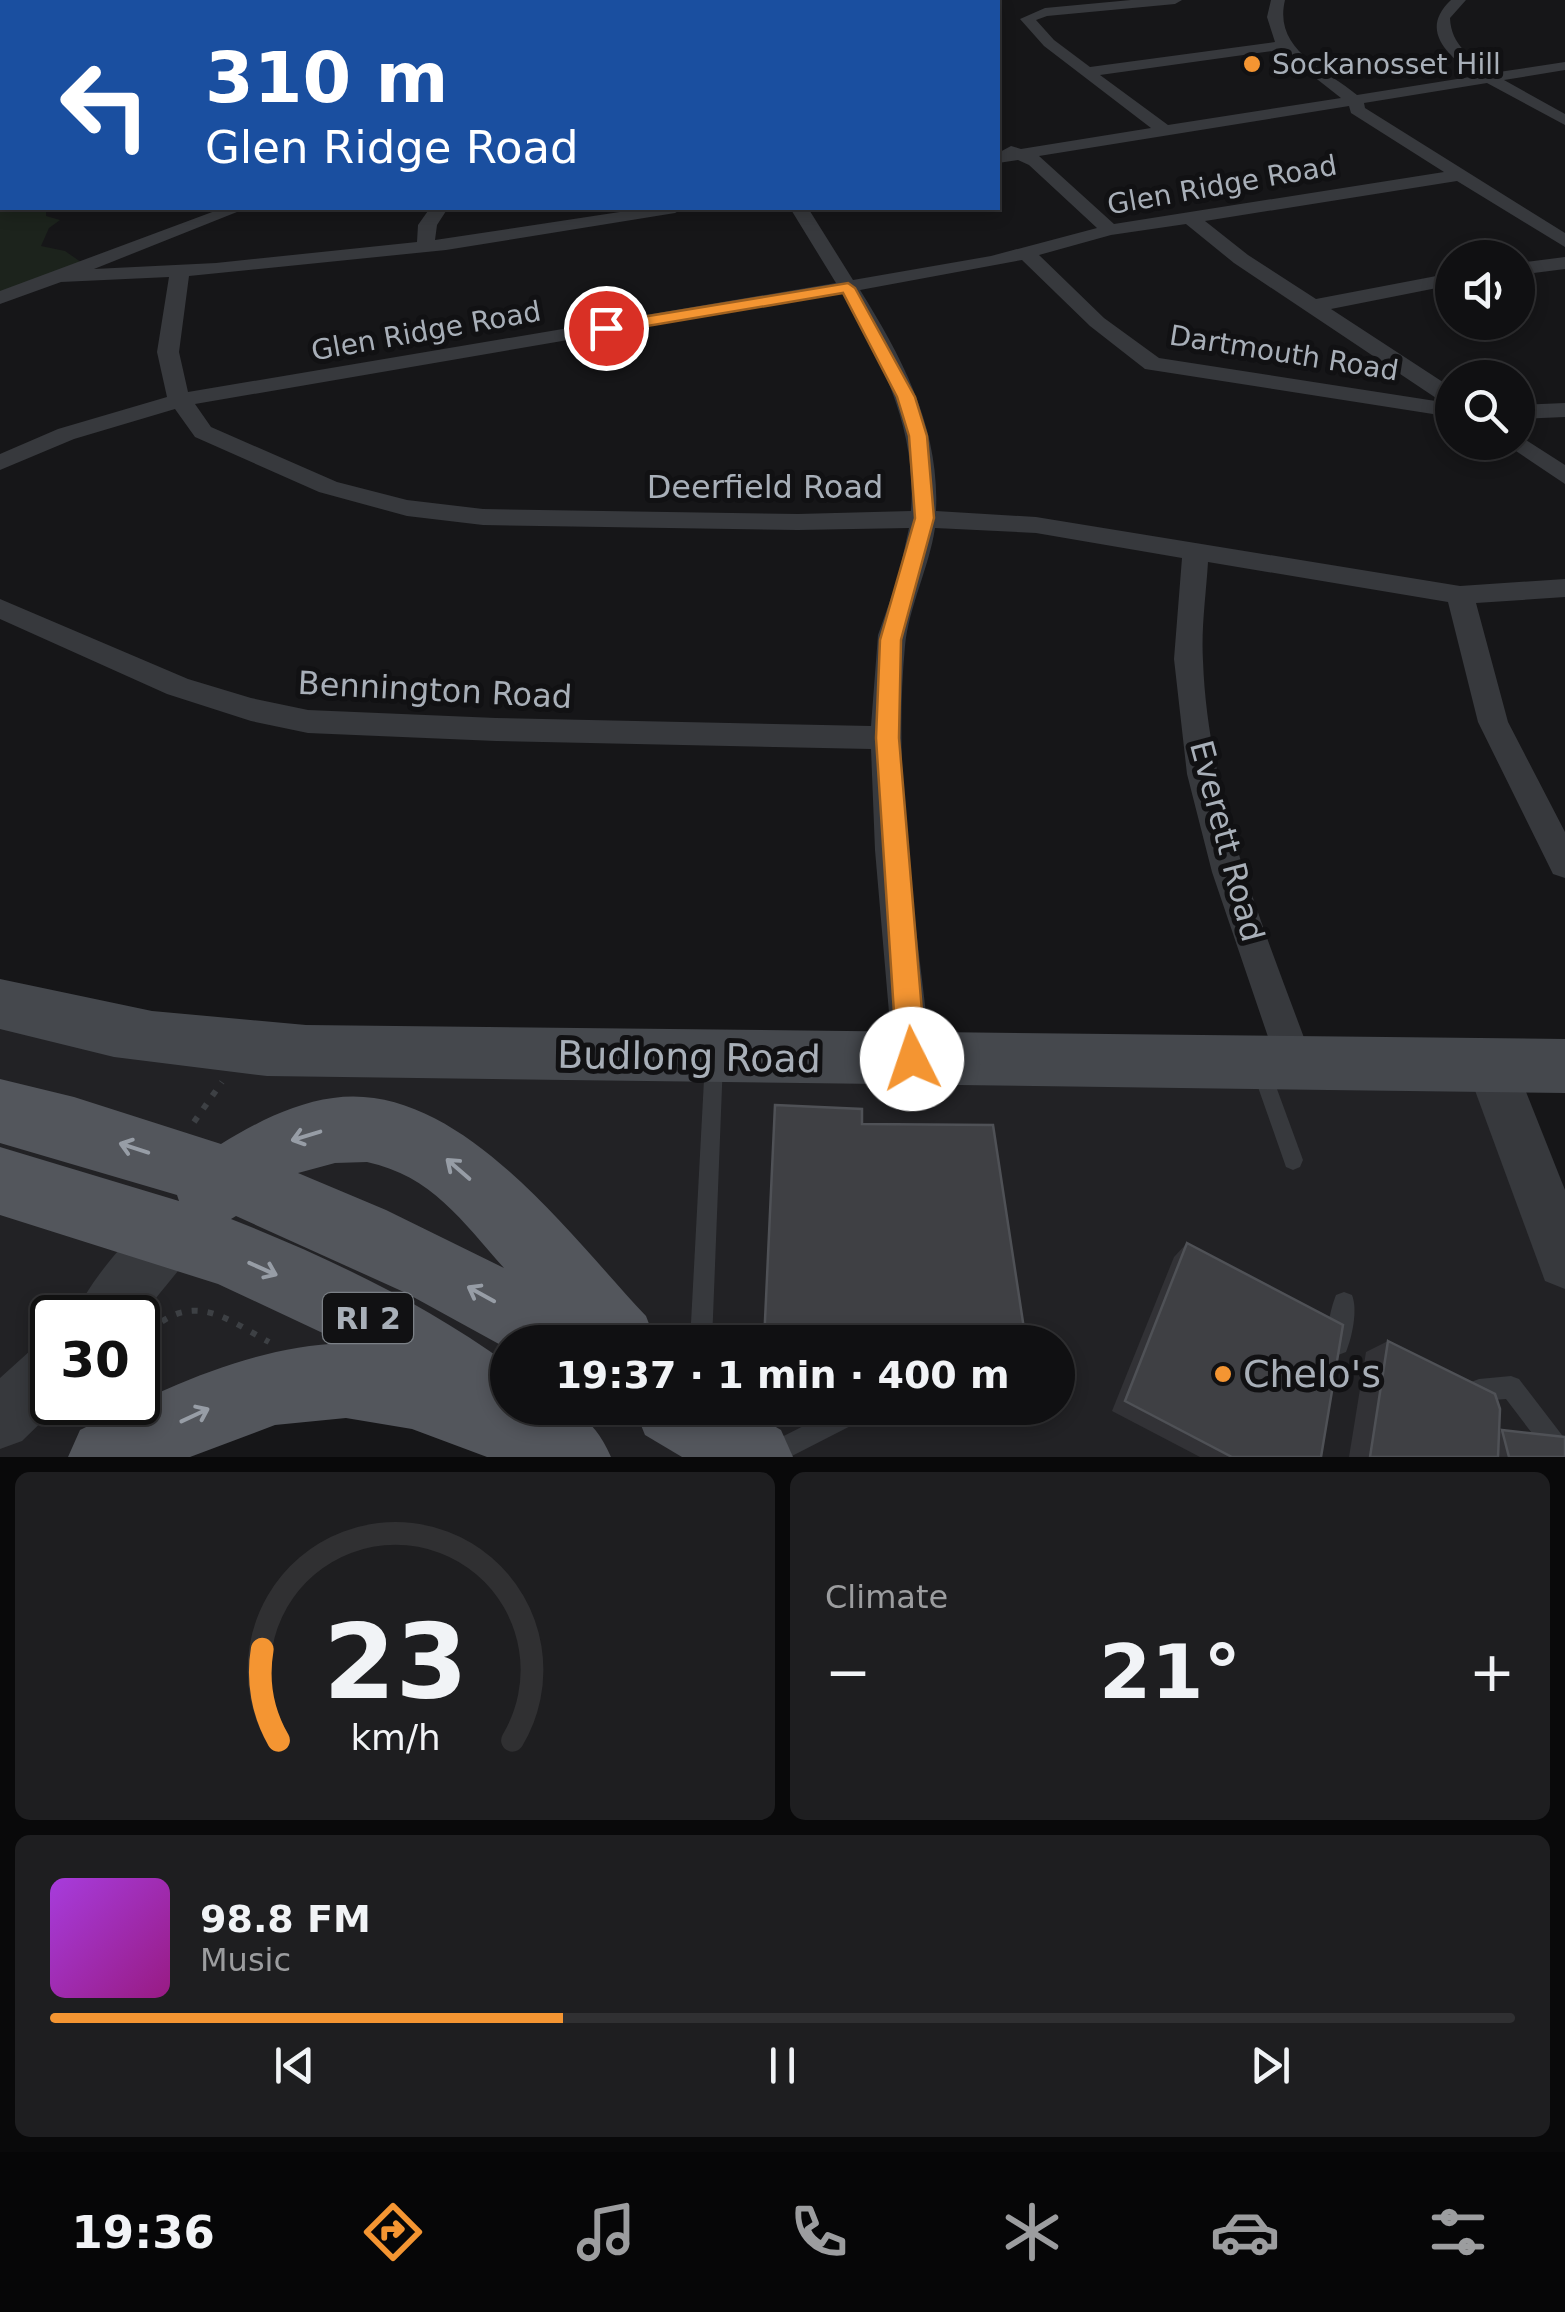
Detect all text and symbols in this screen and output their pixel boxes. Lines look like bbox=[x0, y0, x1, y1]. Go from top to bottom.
text: 310 m bbox=[205, 37, 448, 119]
icon: left bbox=[40, 40, 170, 170]
place label: Sockanosset Hill bbox=[1272, 48, 1501, 81]
marker: Sockanosset Hill bbox=[1241, 53, 1263, 75]
text: Glen Ridge Road bbox=[205, 121, 579, 174]
street label: Glen Ridge Road bbox=[1105, 149, 1339, 221]
map controls bbox=[1435, 240, 1535, 460]
button: sound bbox=[1435, 240, 1535, 340]
pin bbox=[564, 286, 649, 371]
street label: Glen Ridge Road bbox=[309, 295, 543, 367]
icon: arrive bbox=[579, 301, 634, 356]
street label: Dartmouth Road bbox=[1167, 319, 1401, 387]
button: search bbox=[1435, 360, 1535, 460]
street label: Deerfield Road bbox=[647, 468, 883, 506]
street label: Bennington Road bbox=[297, 664, 573, 716]
street label: Everett Road bbox=[1182, 736, 1272, 946]
position arrow bbox=[860, 1007, 964, 1111]
street label: Budlong Road bbox=[557, 1033, 821, 1081]
one-way arrow bbox=[291, 1129, 323, 1147]
one-way arrow bbox=[119, 1138, 150, 1156]
one-way arrow bbox=[446, 1158, 471, 1181]
one-way arrow bbox=[247, 1261, 278, 1279]
one-way arrow bbox=[466, 1283, 496, 1303]
road number: RI 2 bbox=[323, 1293, 413, 1343]
speed limit sign: 30 bbox=[30, 1295, 160, 1425]
place label: Chelo's bbox=[1243, 1352, 1381, 1396]
text: 19:37 · 1 min · 400 m bbox=[555, 1353, 1010, 1397]
marker: Chelo's bbox=[1212, 1363, 1234, 1385]
one-way arrow bbox=[179, 1405, 210, 1423]
text: Climate bbox=[825, 1578, 948, 1616]
text: 23 bbox=[323, 1601, 467, 1723]
text: 21° bbox=[1099, 1628, 1241, 1716]
text: − bbox=[825, 1640, 871, 1704]
text: + bbox=[1469, 1640, 1515, 1704]
text: km/h bbox=[350, 1717, 440, 1758]
text: 98.8 FM bbox=[200, 1897, 371, 1941]
text: Music bbox=[200, 1941, 291, 1979]
icon: previous bbox=[267, 2038, 322, 2093]
icon: pause bbox=[755, 2038, 810, 2093]
icon: next bbox=[1243, 2038, 1298, 2093]
icon: directions bbox=[358, 2197, 428, 2267]
icon: music bbox=[571, 2197, 641, 2267]
icon: phone bbox=[784, 2197, 854, 2267]
icon: climate bbox=[997, 2197, 1067, 2267]
icon: car bbox=[1210, 2197, 1280, 2267]
icon: filters bbox=[1423, 2197, 1493, 2267]
text: 19:36 bbox=[72, 2206, 215, 2259]

